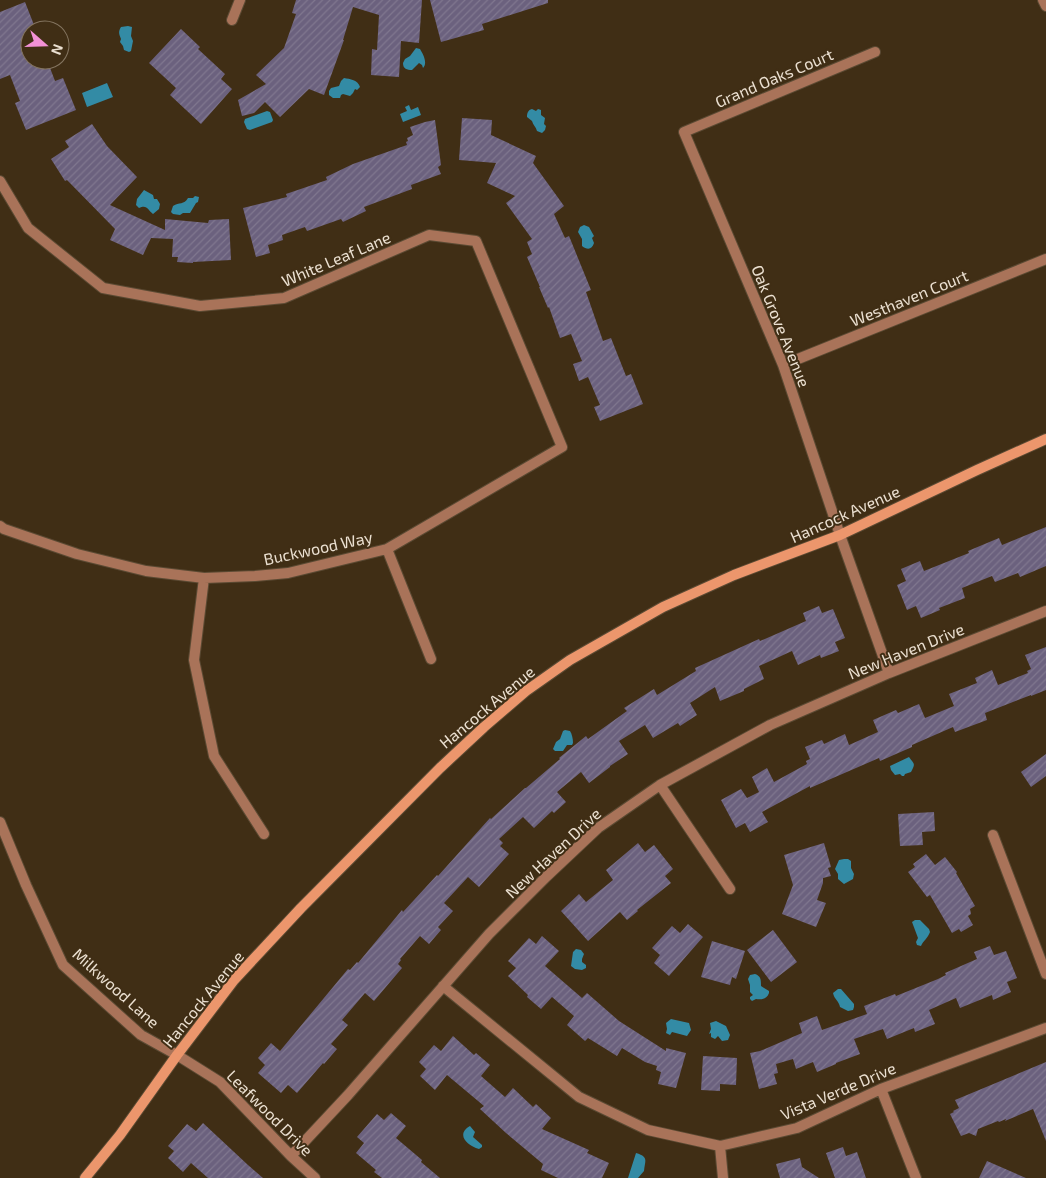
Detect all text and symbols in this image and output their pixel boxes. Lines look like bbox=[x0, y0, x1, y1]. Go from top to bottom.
north arrow bbox=[20, 20, 70, 70]
text: N bbox=[48, 42, 67, 57]
street label: Grand Oaks Court bbox=[712, 44, 836, 111]
street label: White Leaf Lane bbox=[278, 227, 393, 290]
street label: Oak Grove Avenue bbox=[748, 262, 815, 390]
street label: Westhaven Court bbox=[847, 265, 971, 330]
street label: Hancock Avenue bbox=[787, 481, 903, 546]
street label: Buckwood Way bbox=[262, 527, 375, 568]
street label: New Haven Drive bbox=[845, 619, 967, 682]
street label: Hancock Avenue bbox=[435, 661, 538, 752]
street label: New Haven Drive bbox=[501, 804, 604, 902]
street label: Milkwood Lane bbox=[69, 944, 164, 1031]
street label: Hancock Avenue bbox=[158, 947, 247, 1051]
street label: Vista Verde Drive bbox=[777, 1058, 898, 1123]
street label: Leafwood Drive bbox=[223, 1066, 317, 1160]

